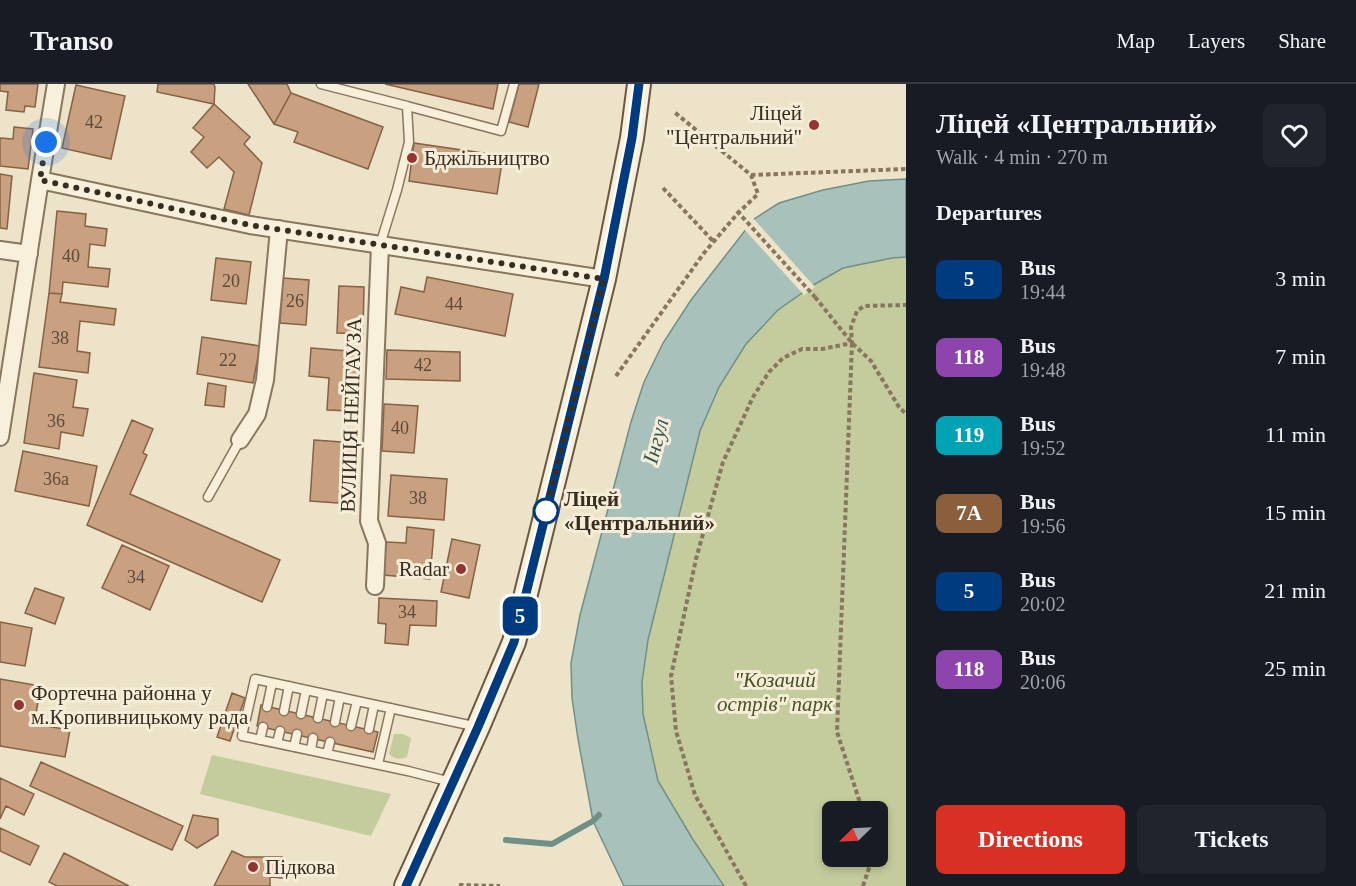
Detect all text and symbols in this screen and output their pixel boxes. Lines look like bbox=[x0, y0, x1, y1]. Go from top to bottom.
text: Transo bbox=[30, 25, 114, 56]
text: Map bbox=[1117, 29, 1155, 53]
text: Layers bbox=[1188, 29, 1245, 53]
text: Share bbox=[1278, 29, 1326, 53]
place label: Ліцей "Центральний" bbox=[666, 101, 802, 149]
button: heart bbox=[1263, 104, 1326, 167]
text: Ліцей «Центральний» bbox=[936, 108, 1218, 139]
house number: 42 bbox=[85, 112, 103, 132]
marker: Ліцей "Центральний" bbox=[807, 118, 821, 132]
your location bbox=[31, 127, 61, 157]
place label: Бджільництво bbox=[424, 146, 550, 170]
text: Walk · 4 min · 270 m bbox=[936, 146, 1108, 168]
marker: Бджільництво bbox=[405, 151, 419, 165]
text: Departures bbox=[936, 200, 1042, 225]
house number: 40 bbox=[62, 246, 80, 266]
text: Bus bbox=[1020, 255, 1055, 280]
text: 3 min bbox=[1275, 266, 1326, 291]
text: 5 bbox=[964, 267, 974, 291]
house number: 20 bbox=[222, 271, 240, 291]
text: 19:44 bbox=[1020, 281, 1066, 303]
house number: 26 bbox=[286, 291, 304, 311]
house number: 44 bbox=[445, 294, 463, 314]
street label: ВУЛИЦЯ НЕЙГАУЗА bbox=[336, 316, 366, 513]
house number: 38 bbox=[51, 328, 69, 348]
text: Bus bbox=[1020, 333, 1055, 358]
text: 7 min bbox=[1275, 344, 1326, 369]
text: 118 bbox=[954, 345, 984, 369]
house number: 22 bbox=[219, 350, 237, 370]
house number: 42 bbox=[414, 355, 432, 375]
text: 19:48 bbox=[1020, 359, 1066, 381]
house number: 36 bbox=[47, 411, 65, 431]
text: Bus bbox=[1020, 411, 1055, 436]
water label: Інгул bbox=[637, 416, 673, 467]
house number: 40 bbox=[391, 418, 409, 438]
text: 11 min bbox=[1265, 422, 1326, 447]
text: 119 bbox=[954, 423, 984, 447]
text: 19:52 bbox=[1020, 437, 1066, 459]
house number: 36а bbox=[43, 469, 69, 489]
place label: Ліцей «Центральний» bbox=[564, 487, 715, 535]
house number: 38 bbox=[409, 488, 427, 508]
text: Bus bbox=[1020, 489, 1055, 514]
marker: Ліцей «Центральний» bbox=[533, 498, 559, 524]
text: 15 min bbox=[1264, 500, 1326, 525]
text: 7А bbox=[956, 501, 982, 525]
text: 19:56 bbox=[1020, 515, 1066, 537]
place label: Radar bbox=[399, 557, 449, 581]
marker: Radar bbox=[454, 562, 468, 576]
house number: 34 bbox=[127, 567, 145, 587]
text: Bus bbox=[1020, 567, 1055, 592]
text: 21 min bbox=[1264, 578, 1326, 603]
text: 5 bbox=[964, 579, 974, 603]
text: 20:02 bbox=[1020, 593, 1066, 615]
line badge: 5 bbox=[500, 596, 540, 636]
house number: 34 bbox=[398, 602, 416, 622]
text: 5 bbox=[515, 604, 525, 628]
text: Bus bbox=[1020, 645, 1055, 670]
text: 25 min bbox=[1264, 656, 1326, 681]
text: 118 bbox=[954, 657, 984, 681]
park label: "Козачий острів" парк bbox=[717, 668, 833, 716]
text: 20:06 bbox=[1020, 671, 1066, 693]
place label: Фортечна районна у м.Кропивницькому рада bbox=[31, 681, 249, 729]
marker: Фортечна районна у м.Кропивницькому рада bbox=[12, 698, 26, 712]
north arrow bbox=[822, 801, 888, 867]
map controls bbox=[822, 801, 888, 867]
button: Directions bbox=[936, 805, 1125, 874]
button: Tickets bbox=[1137, 805, 1326, 874]
place label: Підкова bbox=[265, 855, 336, 879]
marker: Підкова bbox=[246, 860, 260, 874]

